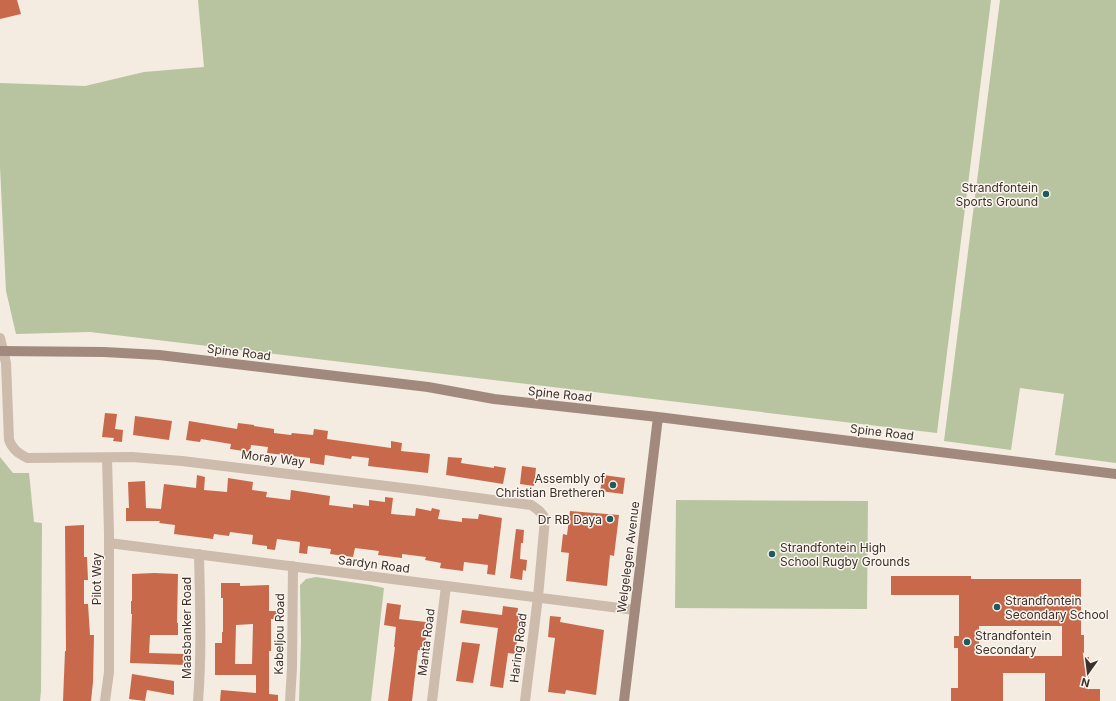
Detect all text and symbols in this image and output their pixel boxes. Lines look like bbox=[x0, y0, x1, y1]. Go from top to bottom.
place label: Strandfontein Sports Ground bbox=[956, 180, 1038, 209]
marker: Strandfontein Sports Ground bbox=[1041, 189, 1051, 199]
street label: Spine Road bbox=[206, 341, 272, 363]
street label: Spine Road bbox=[527, 383, 593, 405]
street label: Spine Road bbox=[849, 421, 915, 443]
street label: Moray Way bbox=[240, 447, 306, 469]
place label: Assembly of Christian Bretheren bbox=[496, 471, 606, 500]
marker: Assembly of Christian Bretheren bbox=[608, 480, 618, 490]
street label: Welgelegen Avenue bbox=[614, 500, 642, 614]
place label: Dr RB Daya bbox=[538, 512, 602, 527]
marker: Dr RB Daya bbox=[605, 514, 615, 524]
place label: Strandfontein High School Rugby Grounds bbox=[780, 540, 910, 569]
marker: Strandfontein High School Rugby Grounds bbox=[767, 549, 777, 559]
street label: Sardyn Road bbox=[337, 552, 411, 576]
street label: Pilot Way bbox=[89, 553, 104, 605]
street label: Maasbanker Road bbox=[179, 577, 194, 679]
street label: Kabeljou Road bbox=[271, 593, 287, 675]
place label: Strandfontein Secondary School bbox=[1005, 593, 1109, 622]
marker: Strandfontein Secondary School bbox=[992, 602, 1002, 612]
street label: Manta Road bbox=[414, 607, 438, 677]
street label: Haring Road bbox=[506, 612, 530, 684]
place label: Strandfontein Secondary bbox=[975, 628, 1052, 657]
marker: Strandfontein Secondary bbox=[962, 637, 972, 647]
north arrow bbox=[1068, 653, 1108, 693]
text: N bbox=[1080, 675, 1091, 691]

